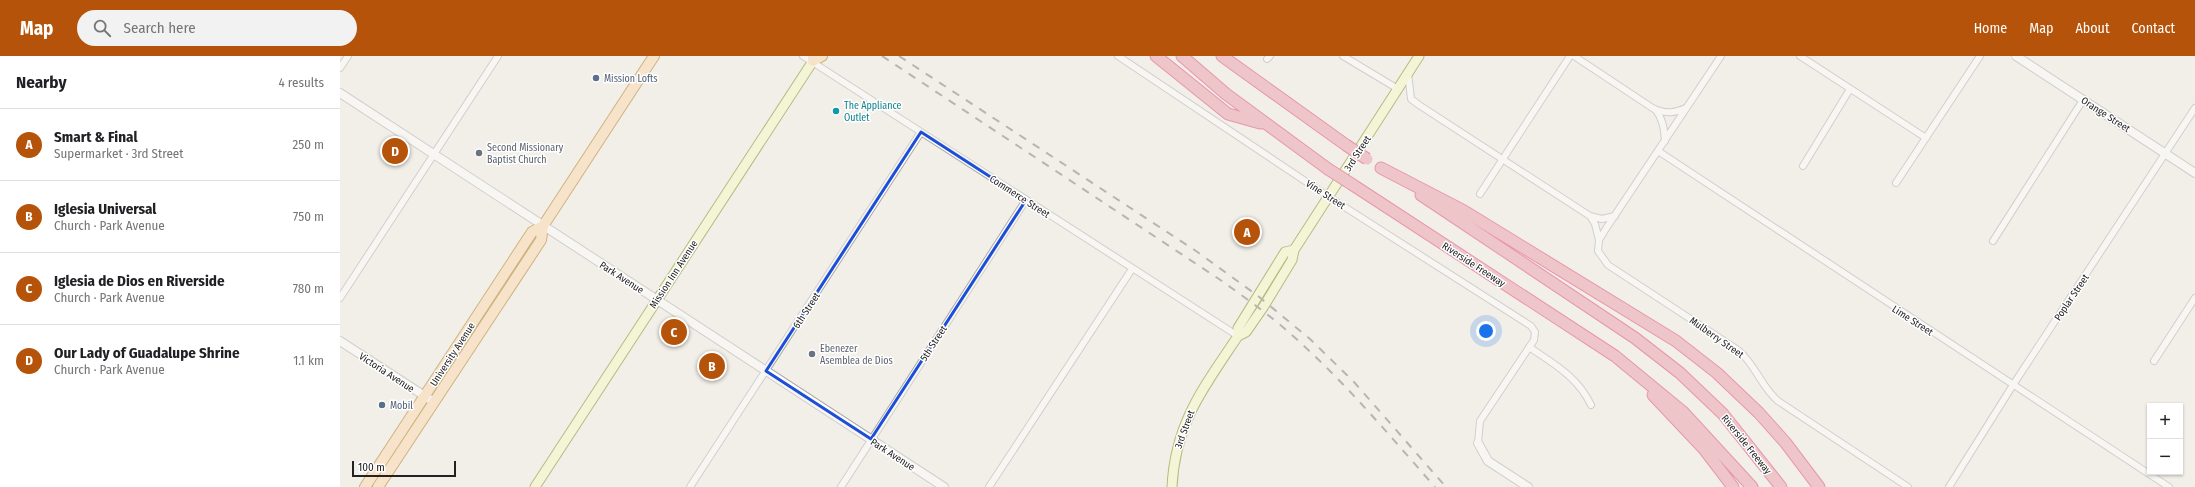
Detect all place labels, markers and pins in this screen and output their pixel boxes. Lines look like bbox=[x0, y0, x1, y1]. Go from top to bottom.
marker: Mission Lofts bbox=[591, 73, 601, 83]
place label: Mission Lofts bbox=[604, 73, 658, 85]
place label: The Appliance Outlet bbox=[844, 100, 902, 124]
marker: The Appliance Outlet bbox=[831, 106, 841, 116]
pin: D bbox=[382, 136, 408, 166]
place label: Second Missionary Baptist Church bbox=[487, 142, 564, 166]
marker: Second Missionary Baptist Church bbox=[474, 148, 484, 158]
pin: A bbox=[1234, 217, 1260, 247]
pin: C bbox=[661, 317, 687, 347]
place label: Ebenezer Asemblea de Dios bbox=[820, 343, 893, 367]
marker: Ebenezer Asemblea de Dios bbox=[807, 349, 817, 359]
pin: B bbox=[699, 351, 725, 381]
marker: Mobil bbox=[377, 400, 387, 410]
place label: Mobil bbox=[390, 400, 413, 412]

